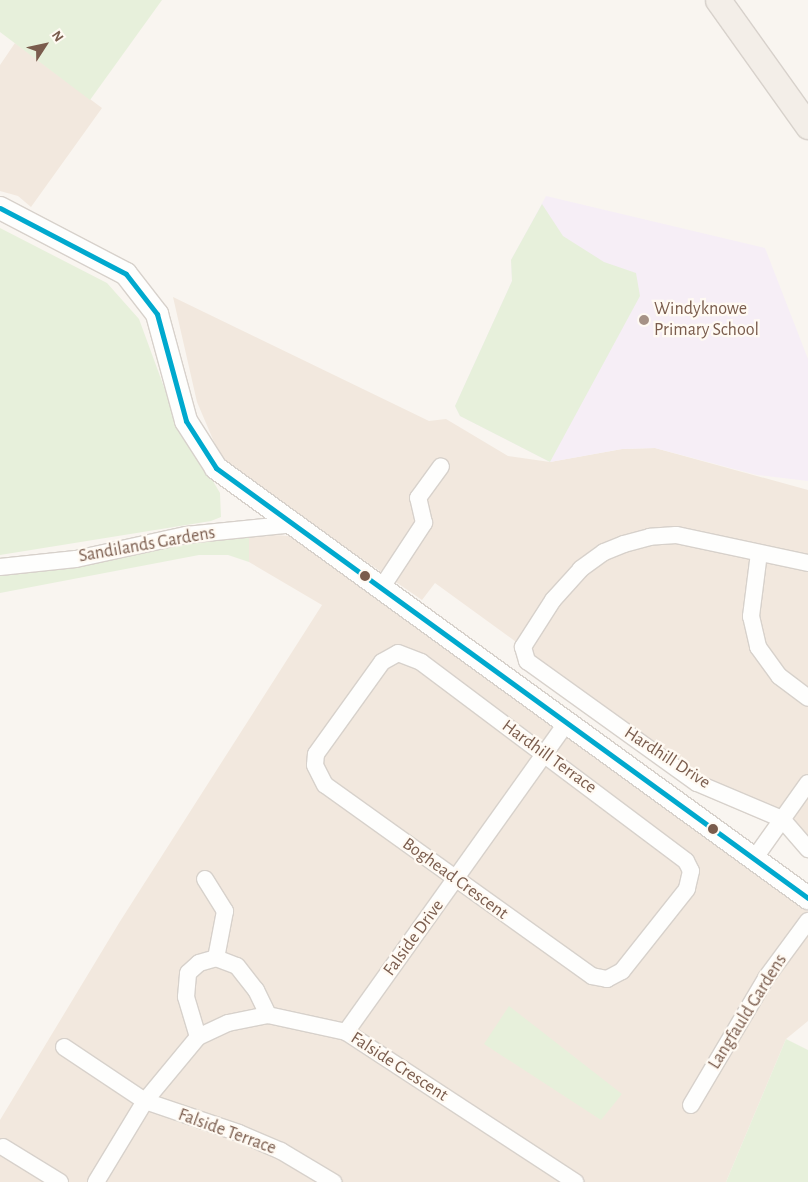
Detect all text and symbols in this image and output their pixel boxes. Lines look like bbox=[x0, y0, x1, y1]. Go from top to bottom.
north arrow bbox=[20, 20, 70, 70]
text: N bbox=[49, 28, 66, 44]
place label: Windyknowe Primary School bbox=[654, 299, 759, 342]
marker: Windyknowe Primary School bbox=[638, 314, 650, 326]
street label: Sandilands Gardens bbox=[77, 522, 217, 568]
unlabelled marker bbox=[360, 571, 370, 581]
street label: Hardhill Terrace bbox=[497, 715, 601, 799]
street label: Hardhill Drive bbox=[620, 722, 714, 794]
unlabelled marker bbox=[708, 824, 718, 834]
street label: Boghead Crescent bbox=[398, 833, 512, 925]
street label: Falside Drive bbox=[379, 896, 449, 980]
street label: Langfauld Gardens bbox=[704, 951, 792, 1073]
street label: Falside Crescent bbox=[346, 1028, 452, 1106]
street label: Falside Terrace bbox=[175, 1104, 279, 1160]

